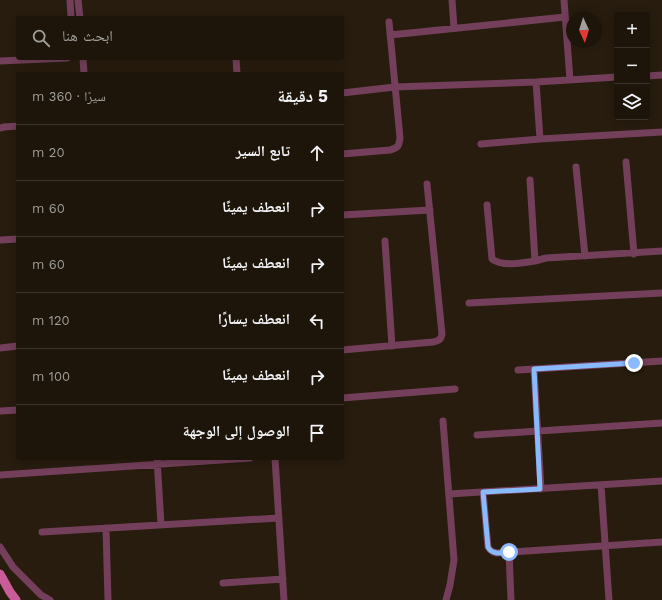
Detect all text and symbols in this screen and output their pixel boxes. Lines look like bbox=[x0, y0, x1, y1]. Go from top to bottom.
north arrow bbox=[566, 12, 602, 48]
map controls bbox=[614, 12, 650, 120]
button: + bbox=[614, 12, 650, 48]
search box bbox=[16, 16, 344, 60]
icon: search bbox=[30, 27, 52, 49]
text: ابحث هنا bbox=[62, 27, 113, 45]
button: − bbox=[614, 48, 650, 84]
button: layers bbox=[614, 84, 650, 120]
text: 5 دقيقة bbox=[278, 86, 328, 106]
text: سيرًا · 360 m bbox=[32, 89, 106, 104]
text: تابع السير bbox=[236, 142, 290, 160]
icon: ahead bbox=[306, 142, 328, 164]
text: 20 m bbox=[32, 145, 65, 160]
text: انعطف يمينًا bbox=[222, 198, 290, 216]
icon: right bbox=[306, 198, 328, 220]
text: 60 m bbox=[32, 201, 65, 216]
text: انعطف يمينًا bbox=[222, 254, 290, 272]
icon: right bbox=[306, 254, 328, 276]
text: 60 m bbox=[32, 257, 65, 272]
text: انعطف يسارًا bbox=[218, 310, 290, 328]
icon: left bbox=[306, 310, 328, 332]
text: 120 m bbox=[32, 313, 70, 328]
route end bbox=[625, 354, 643, 372]
text: انعطف يمينًا bbox=[222, 366, 290, 384]
icon: right bbox=[306, 366, 328, 388]
text: 100 m bbox=[32, 369, 70, 384]
text: الوصول إلى الوجهة bbox=[183, 422, 290, 440]
icon: arrive bbox=[306, 422, 328, 444]
route start bbox=[500, 543, 518, 561]

